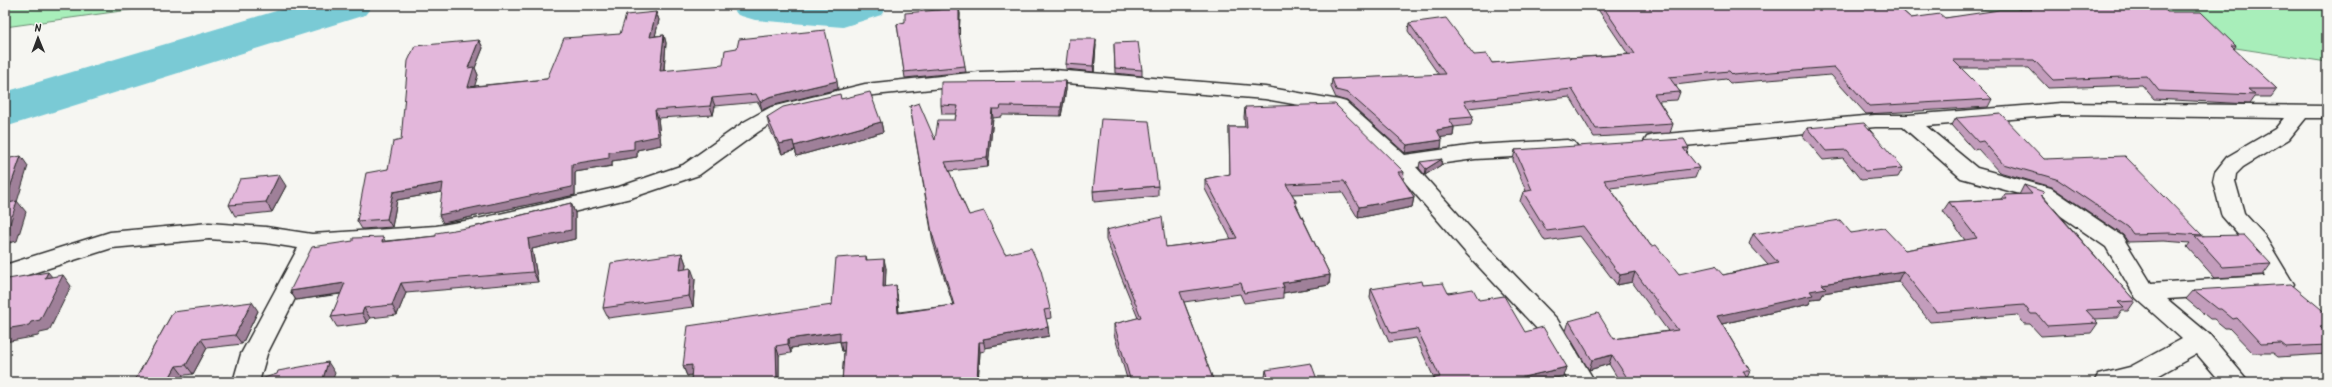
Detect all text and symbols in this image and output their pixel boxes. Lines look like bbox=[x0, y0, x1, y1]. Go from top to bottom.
north arrow bbox=[18, 18, 58, 58]
text: N bbox=[34, 20, 42, 38]

